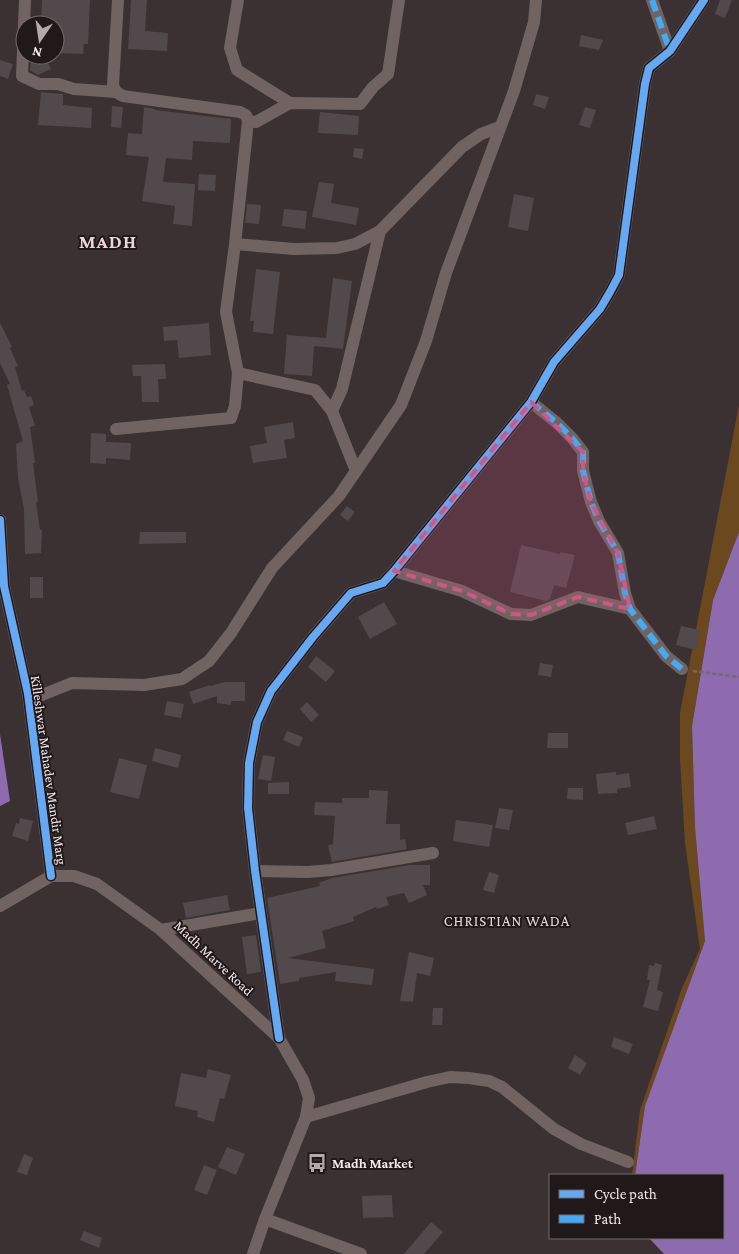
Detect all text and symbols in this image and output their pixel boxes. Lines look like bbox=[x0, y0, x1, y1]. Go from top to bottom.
north arrow bbox=[15, 15, 65, 65]
text: N bbox=[30, 44, 44, 62]
district label: MADH bbox=[79, 231, 137, 252]
street label: Killeshwar Mahadev Mandir Marg bbox=[28, 674, 70, 866]
district label: CHRISTIAN WADA bbox=[444, 913, 570, 929]
street label: Madh Marve Road bbox=[171, 917, 257, 999]
bus stop icon: Madh Market bbox=[306, 1152, 328, 1174]
place label: Madh Market bbox=[332, 1155, 414, 1171]
legend bbox=[549, 1174, 724, 1239]
text: Cycle path bbox=[594, 1186, 657, 1203]
text: Path bbox=[594, 1211, 621, 1227]

